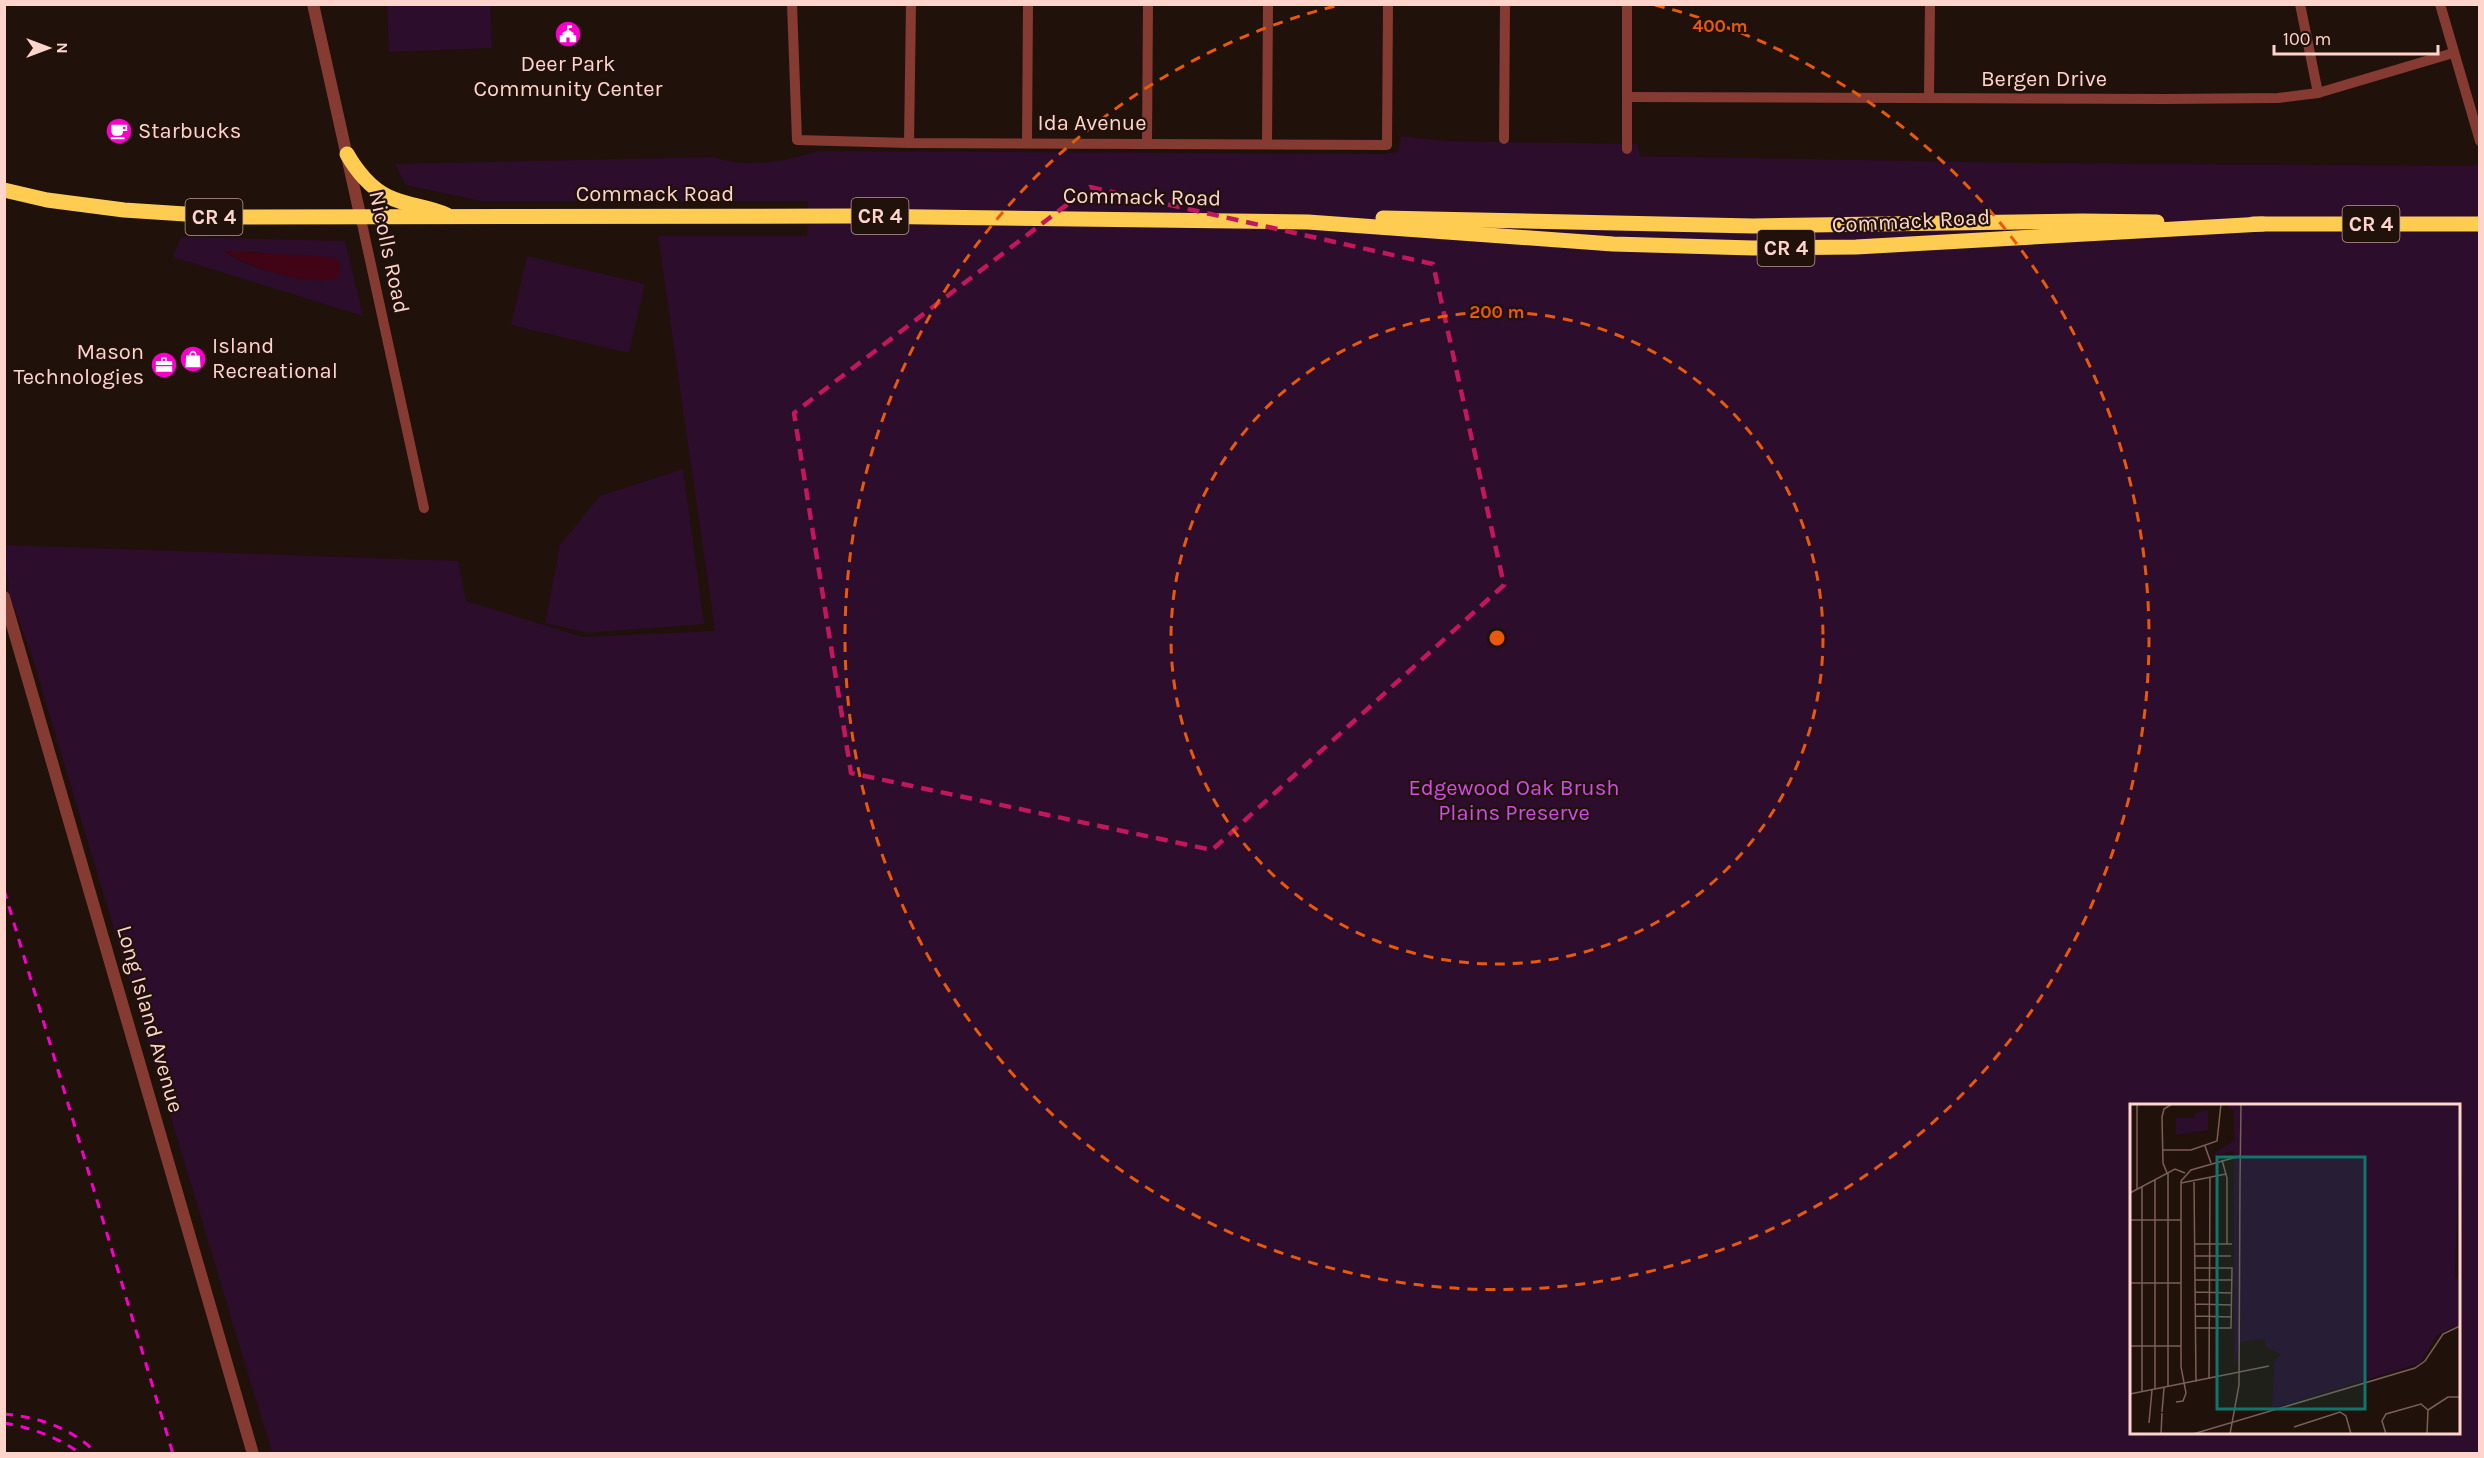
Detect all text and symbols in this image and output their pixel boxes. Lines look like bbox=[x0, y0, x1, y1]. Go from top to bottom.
text: 400 m bbox=[1692, 15, 1748, 37]
north arrow bbox=[18, 18, 78, 78]
scale bar bbox=[2274, 18, 2438, 56]
public building icon: Deer Park Community Center bbox=[553, 19, 583, 49]
text: 100 m bbox=[2283, 28, 2331, 50]
text: N bbox=[53, 42, 72, 54]
place label: Deer Park Community Center bbox=[473, 51, 663, 102]
street label: Bergen Drive bbox=[1981, 66, 2107, 92]
street label: Ida Avenue bbox=[1038, 110, 1146, 136]
cafe icon: Starbucks bbox=[104, 116, 134, 146]
place label: Starbucks bbox=[138, 118, 241, 144]
street label: Commack Road bbox=[576, 181, 734, 207]
street label: Commack Road bbox=[1063, 183, 1221, 211]
street label: Nicolls Road bbox=[363, 188, 415, 316]
road number: CR 4 bbox=[852, 198, 908, 234]
road number: CR 4 bbox=[186, 199, 242, 235]
street label: Commack Road bbox=[1831, 204, 1991, 238]
road number: CR 4 bbox=[2342, 206, 2400, 242]
road number: CR 4 bbox=[1758, 230, 1814, 266]
text: 200 m bbox=[1469, 301, 1525, 323]
place label: Island Recreational bbox=[212, 333, 338, 384]
place label: Mason Technologies bbox=[13, 339, 144, 390]
shop icon: Island Recreational bbox=[178, 344, 208, 374]
office icon: Mason Technologies bbox=[149, 350, 179, 380]
centre of rings bbox=[1487, 628, 1507, 648]
park label: Edgewood Oak Brush Plains Preserve bbox=[1408, 775, 1620, 826]
street label: Long Island Avenue bbox=[111, 923, 189, 1115]
inset map bbox=[2130, 1104, 2460, 1434]

